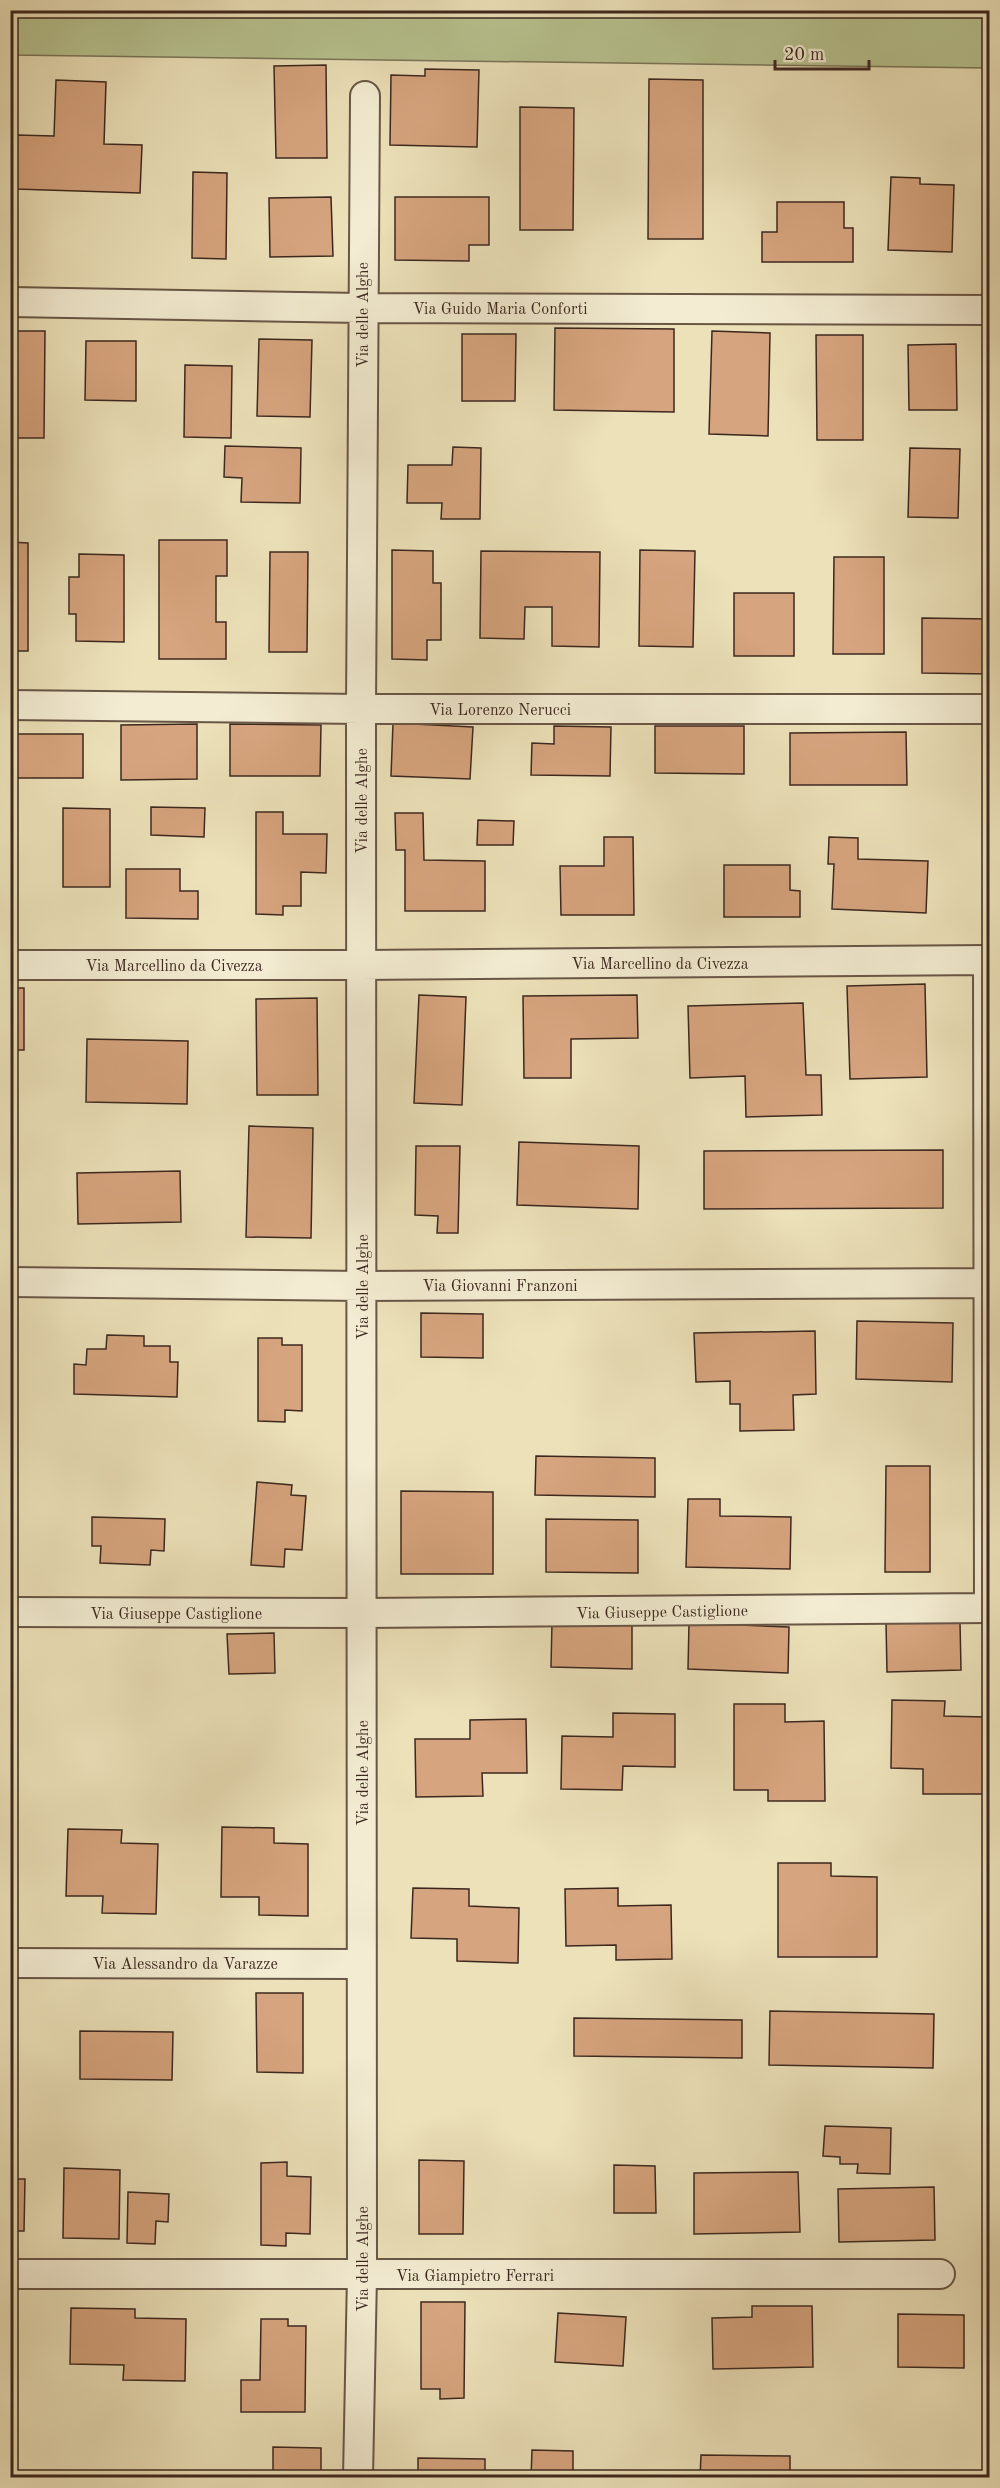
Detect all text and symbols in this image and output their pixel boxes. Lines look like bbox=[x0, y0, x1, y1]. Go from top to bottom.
scale bar bbox=[775, 33, 870, 71]
text: 20 m bbox=[784, 46, 824, 64]
street label: Via delle Alghe bbox=[356, 262, 372, 368]
street label: Via Guido Maria Conforti bbox=[412, 302, 588, 318]
street label: Via Lorenzo Nerucci bbox=[429, 703, 571, 719]
street label: Via delle Alghe bbox=[355, 748, 371, 854]
street label: Via Marcellino da Civezza bbox=[571, 957, 749, 973]
street label: Via Marcellino da Civezza bbox=[85, 959, 263, 975]
street label: Via delle Alghe bbox=[356, 1234, 372, 1340]
street label: Via Giovanni Franzoni bbox=[422, 1279, 578, 1295]
street label: Via Giuseppe Castiglione bbox=[576, 1603, 748, 1623]
street label: Via Giuseppe Castiglione bbox=[90, 1607, 262, 1623]
street label: Via delle Alghe bbox=[356, 1720, 372, 1826]
street label: Via Alessandro da Varazze bbox=[92, 1957, 278, 1973]
street label: Via delle Alghe bbox=[356, 2206, 372, 2312]
street label: Via Giampietro Ferrari bbox=[396, 2269, 554, 2285]

